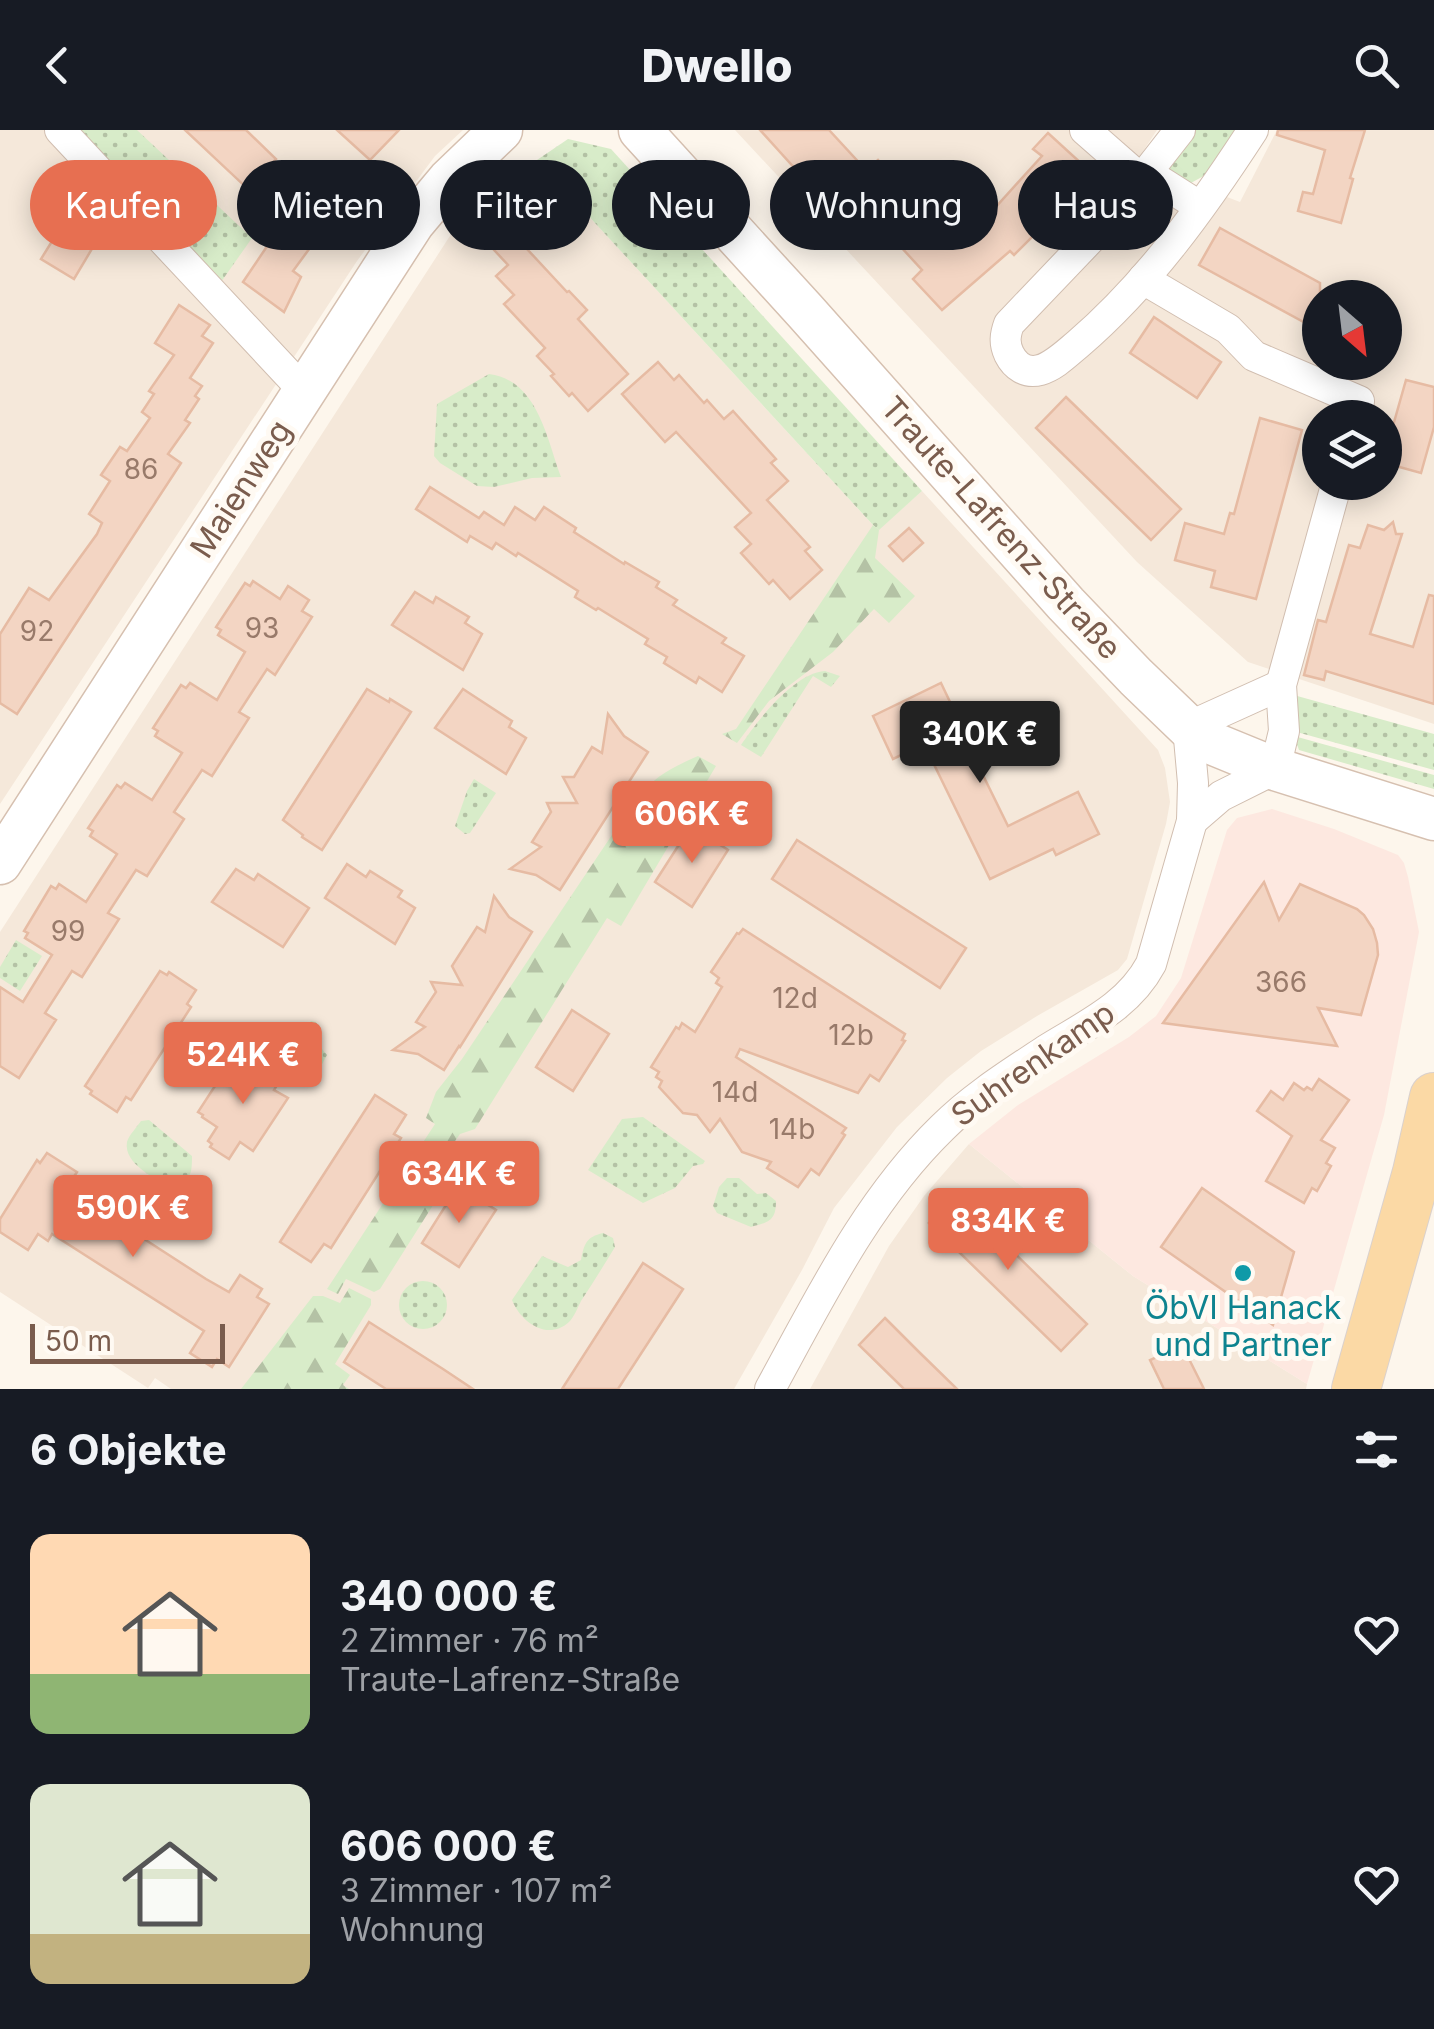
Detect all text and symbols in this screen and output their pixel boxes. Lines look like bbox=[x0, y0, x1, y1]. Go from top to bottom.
icon: back bbox=[30, 38, 85, 93]
text: Dwello bbox=[641, 38, 793, 93]
icon: search bbox=[1349, 38, 1404, 93]
chip: Kaufen bbox=[30, 160, 217, 250]
chip: Mieten bbox=[237, 160, 420, 250]
chip: Filter bbox=[440, 160, 592, 250]
chip: Neu bbox=[612, 160, 750, 250]
chip: Wohnung bbox=[770, 160, 998, 250]
chip: Haus bbox=[1018, 160, 1173, 250]
north arrow bbox=[1302, 280, 1402, 380]
map controls bbox=[1302, 280, 1402, 500]
street label: Traute-Lafrenz-Straße bbox=[873, 388, 1130, 667]
button: layers bbox=[1302, 400, 1402, 500]
street label: Maienweg bbox=[182, 413, 299, 565]
house number: 86 bbox=[124, 452, 158, 486]
house number: 93 bbox=[245, 611, 279, 645]
house number: 92 bbox=[20, 614, 54, 648]
pin: 340K € bbox=[899, 701, 1061, 786]
text: 340K € bbox=[922, 714, 1038, 753]
pin: 606K € bbox=[611, 781, 773, 866]
text: 606K € bbox=[634, 794, 750, 833]
house number: 99 bbox=[51, 914, 85, 948]
house number: 366 bbox=[1255, 965, 1307, 999]
house number: 12d bbox=[772, 981, 818, 1015]
street label: Suhrenkamp bbox=[943, 993, 1122, 1134]
house number: 12b bbox=[828, 1018, 874, 1052]
pin: 524K € bbox=[162, 1022, 324, 1107]
text: 524K € bbox=[186, 1035, 300, 1074]
house number: 14d bbox=[712, 1075, 758, 1109]
house number: 14b bbox=[769, 1112, 815, 1146]
pin: 634K € bbox=[378, 1141, 540, 1226]
text: 634K € bbox=[401, 1154, 517, 1193]
pin: 590K € bbox=[52, 1175, 214, 1260]
text: 590K € bbox=[75, 1188, 191, 1227]
pin: 834K € bbox=[927, 1188, 1089, 1273]
text: 834K € bbox=[950, 1201, 1066, 1240]
marker: ÖbVI Hanack und Partner bbox=[1232, 1262, 1254, 1284]
place label: ÖbVI Hanack und Partner bbox=[1145, 1288, 1342, 1364]
scale bar bbox=[30, 1319, 225, 1364]
text: 50 m bbox=[45, 1324, 112, 1358]
icon: filters bbox=[1349, 1422, 1404, 1477]
text: 6 Objekte bbox=[30, 1424, 227, 1475]
text: 340 000 € bbox=[340, 1570, 557, 1621]
icon: home bbox=[110, 1574, 230, 1694]
icon: heart bbox=[1349, 1607, 1404, 1662]
text: 2 Zimmer · 76 m² bbox=[340, 1621, 599, 1660]
text: Traute-Lafrenz-Straße bbox=[340, 1660, 680, 1699]
text: 606 000 € bbox=[340, 1820, 556, 1871]
icon: home bbox=[110, 1824, 230, 1944]
icon: heart bbox=[1349, 1857, 1404, 1912]
text: 3 Zimmer · 107 m² bbox=[340, 1871, 612, 1910]
text: Wohnung bbox=[340, 1910, 484, 1949]

